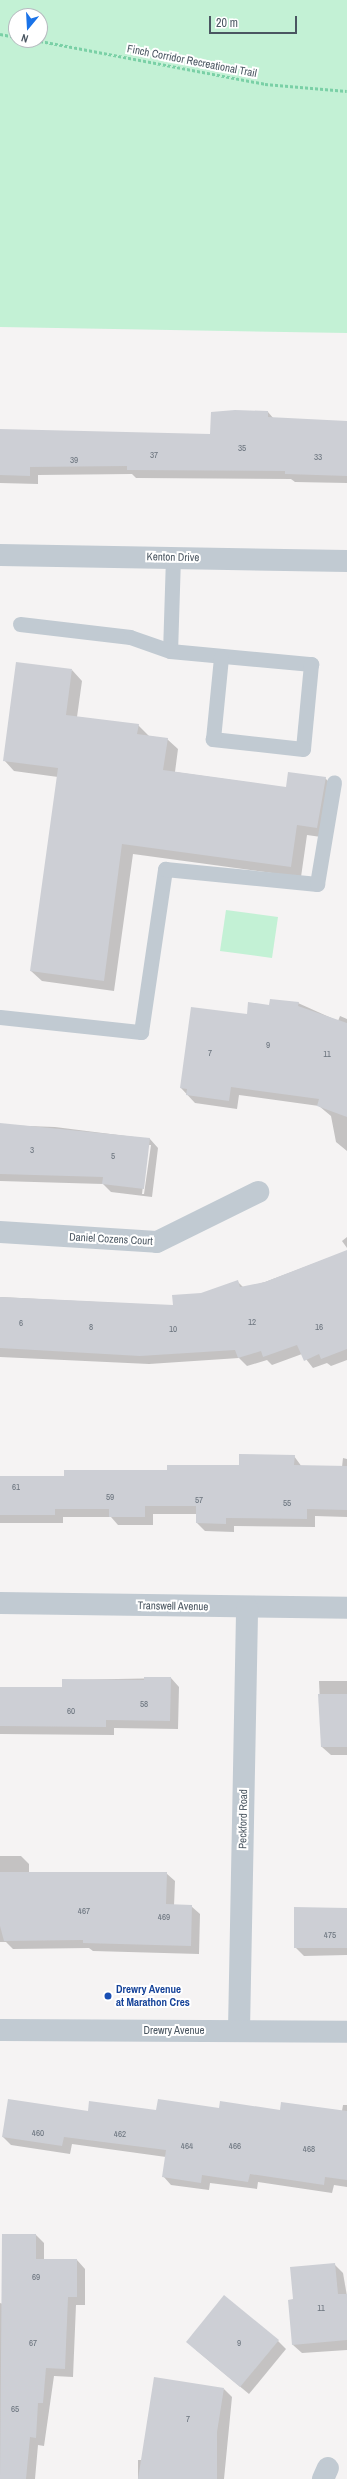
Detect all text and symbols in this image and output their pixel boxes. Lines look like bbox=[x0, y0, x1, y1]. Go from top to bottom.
north arrow bbox=[8, 8, 48, 48]
scale bar bbox=[211, 8, 299, 34]
text: 20 m bbox=[216, 15, 238, 31]
text: N bbox=[19, 31, 30, 46]
street label: Finch Corridor Recreational Trail bbox=[126, 42, 258, 80]
house number: 35 bbox=[238, 443, 246, 453]
house number: 37 bbox=[150, 450, 158, 460]
house number: 33 bbox=[314, 452, 322, 462]
house number: 39 bbox=[70, 455, 78, 465]
street label: Kenton Drive bbox=[147, 550, 199, 564]
house number: 9 bbox=[266, 1040, 270, 1050]
house number: 7 bbox=[208, 1048, 212, 1058]
house number: 11 bbox=[323, 1049, 331, 1059]
house number: 3 bbox=[30, 1145, 34, 1155]
house number: 5 bbox=[111, 1151, 115, 1161]
street label: Daniel Cozens Court bbox=[69, 1230, 153, 1248]
house number: 12 bbox=[248, 1317, 256, 1327]
house number: 6 bbox=[19, 1318, 23, 1328]
house number: 8 bbox=[89, 1322, 93, 1332]
house number: 16 bbox=[315, 1322, 323, 1332]
house number: 10 bbox=[169, 1324, 177, 1334]
house number: 61 bbox=[12, 1482, 20, 1492]
house number: 59 bbox=[106, 1492, 114, 1502]
house number: 57 bbox=[195, 1495, 203, 1505]
house number: 55 bbox=[283, 1498, 291, 1508]
street label: Transwell Avenue bbox=[137, 1599, 209, 1613]
house number: 58 bbox=[140, 1699, 148, 1709]
house number: 60 bbox=[67, 1706, 75, 1716]
street label: Peckford Road bbox=[236, 1789, 250, 1849]
house number: 467 bbox=[78, 1906, 90, 1916]
house number: 469 bbox=[158, 1912, 170, 1922]
house number: 475 bbox=[324, 1930, 336, 1940]
place label: Drewry Avenue at Marathon Cres bbox=[116, 1983, 190, 2009]
marker: Drewry Avenue at Marathon Cres bbox=[103, 1991, 113, 2001]
street label: Drewry Avenue bbox=[143, 2023, 205, 2037]
house number: 460 bbox=[32, 2128, 44, 2138]
house number: 462 bbox=[114, 2129, 126, 2139]
house number: 464 bbox=[181, 2141, 193, 2151]
house number: 466 bbox=[229, 2141, 241, 2151]
house number: 468 bbox=[303, 2144, 315, 2154]
house number: 69 bbox=[32, 2272, 40, 2282]
house number: 11 bbox=[317, 2303, 325, 2313]
house number: 67 bbox=[29, 2338, 37, 2348]
house number: 9 bbox=[237, 2338, 241, 2348]
house number: 65 bbox=[11, 2404, 19, 2414]
house number: 7 bbox=[186, 2414, 190, 2424]

